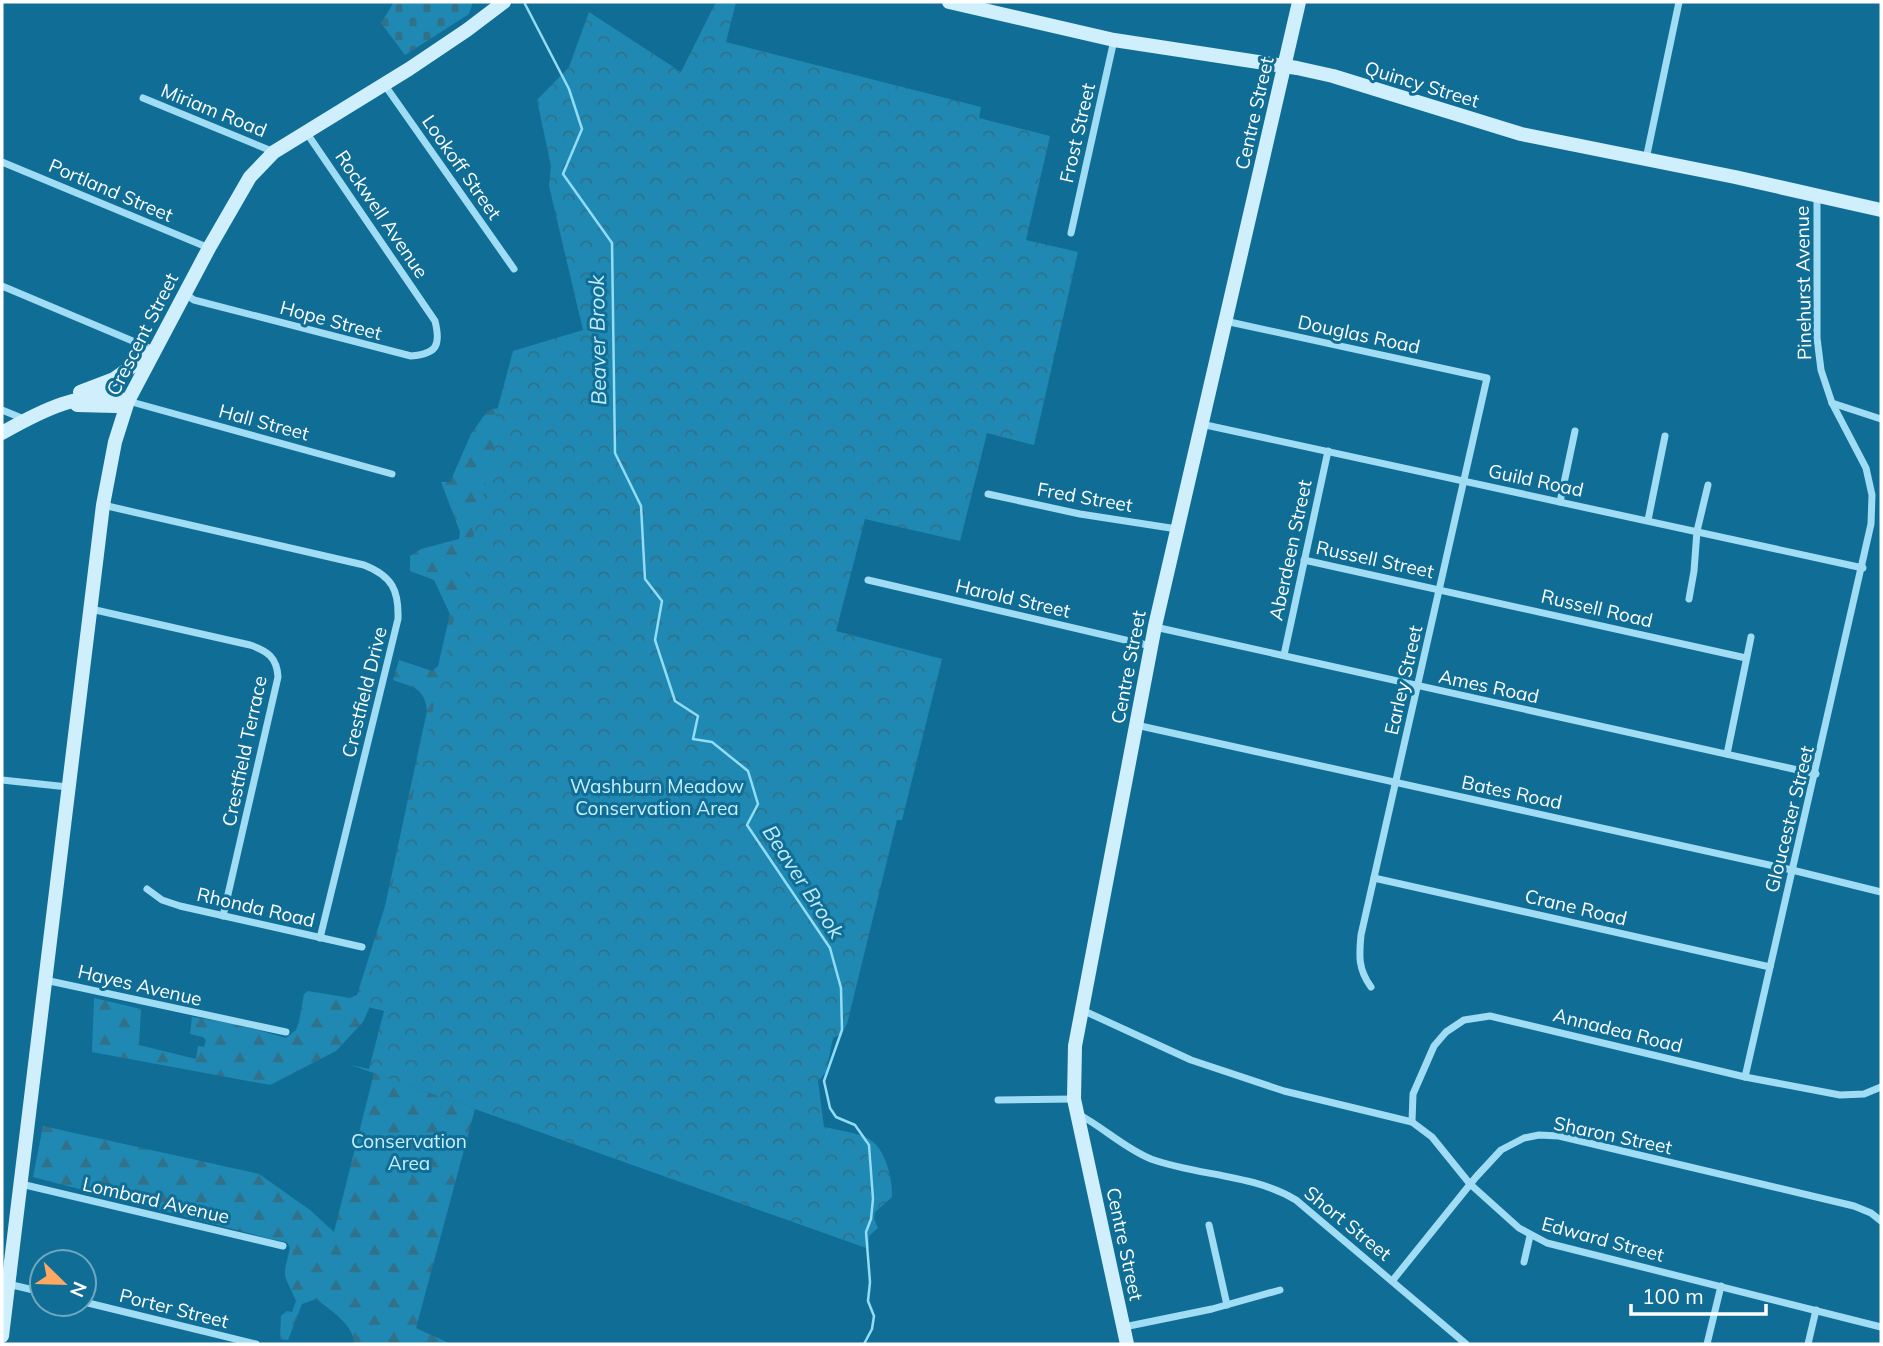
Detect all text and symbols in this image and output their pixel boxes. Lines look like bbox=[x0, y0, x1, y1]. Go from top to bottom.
street label: Centre Street bbox=[1229, 54, 1279, 172]
street label: Quincy Street bbox=[1362, 55, 1482, 113]
street label: Miriam Road bbox=[158, 78, 270, 142]
street label: Frost Street bbox=[1054, 80, 1100, 185]
street label: Lookoff Street bbox=[417, 110, 507, 224]
street label: Rockwell Avenue bbox=[330, 145, 434, 283]
street label: Portland Street bbox=[45, 153, 177, 227]
street label: Pinehurst Avenue bbox=[1790, 206, 1816, 360]
street label: Crescent Street bbox=[101, 268, 183, 399]
water label: Beaver Brook bbox=[583, 273, 611, 405]
street label: Hope Street bbox=[277, 295, 385, 345]
street label: Douglas Road bbox=[1296, 309, 1422, 359]
street label: Hall Street bbox=[216, 398, 312, 446]
street label: Guild Road bbox=[1486, 458, 1586, 502]
street label: Fred Street bbox=[1035, 477, 1135, 517]
street label: Aberdeen Street bbox=[1263, 477, 1317, 623]
street label: Russell Street bbox=[1314, 535, 1436, 583]
street label: Harold Street bbox=[953, 573, 1073, 623]
street label: Russell Road bbox=[1539, 583, 1655, 633]
street label: Centre Street bbox=[1105, 608, 1151, 726]
street label: Earley Street bbox=[1379, 623, 1427, 737]
street label: Crestfield Drive bbox=[336, 624, 392, 760]
street label: Ames Road bbox=[1437, 664, 1541, 708]
street label: Crestfield Terrace bbox=[216, 674, 272, 828]
street label: Gloucester Street bbox=[1759, 743, 1819, 895]
street label: Bates Road bbox=[1460, 770, 1564, 814]
park label: Washburn Meadow Conservation Area bbox=[570, 774, 744, 820]
water label: Beaver Brook bbox=[757, 820, 851, 944]
street label: Rhonda Road bbox=[195, 882, 317, 932]
street label: Crane Road bbox=[1523, 884, 1629, 930]
street label: Hayes Avenue bbox=[76, 959, 204, 1011]
street label: Annadea Road bbox=[1551, 1002, 1685, 1058]
street label: Sharon Street bbox=[1552, 1111, 1675, 1159]
park label: Conservation Area bbox=[351, 1129, 467, 1175]
street label: Lombard Avenue bbox=[80, 1171, 232, 1229]
street label: Short Street bbox=[1300, 1181, 1397, 1266]
street label: Centre Street bbox=[1101, 1185, 1149, 1303]
street label: Edward Street bbox=[1539, 1211, 1667, 1267]
north arrow bbox=[28, 1248, 98, 1318]
scale bar bbox=[1631, 1272, 1766, 1316]
text: N bbox=[65, 1278, 92, 1301]
street label: Porter Street bbox=[117, 1283, 231, 1333]
text: 100 m bbox=[1642, 1283, 1704, 1309]

